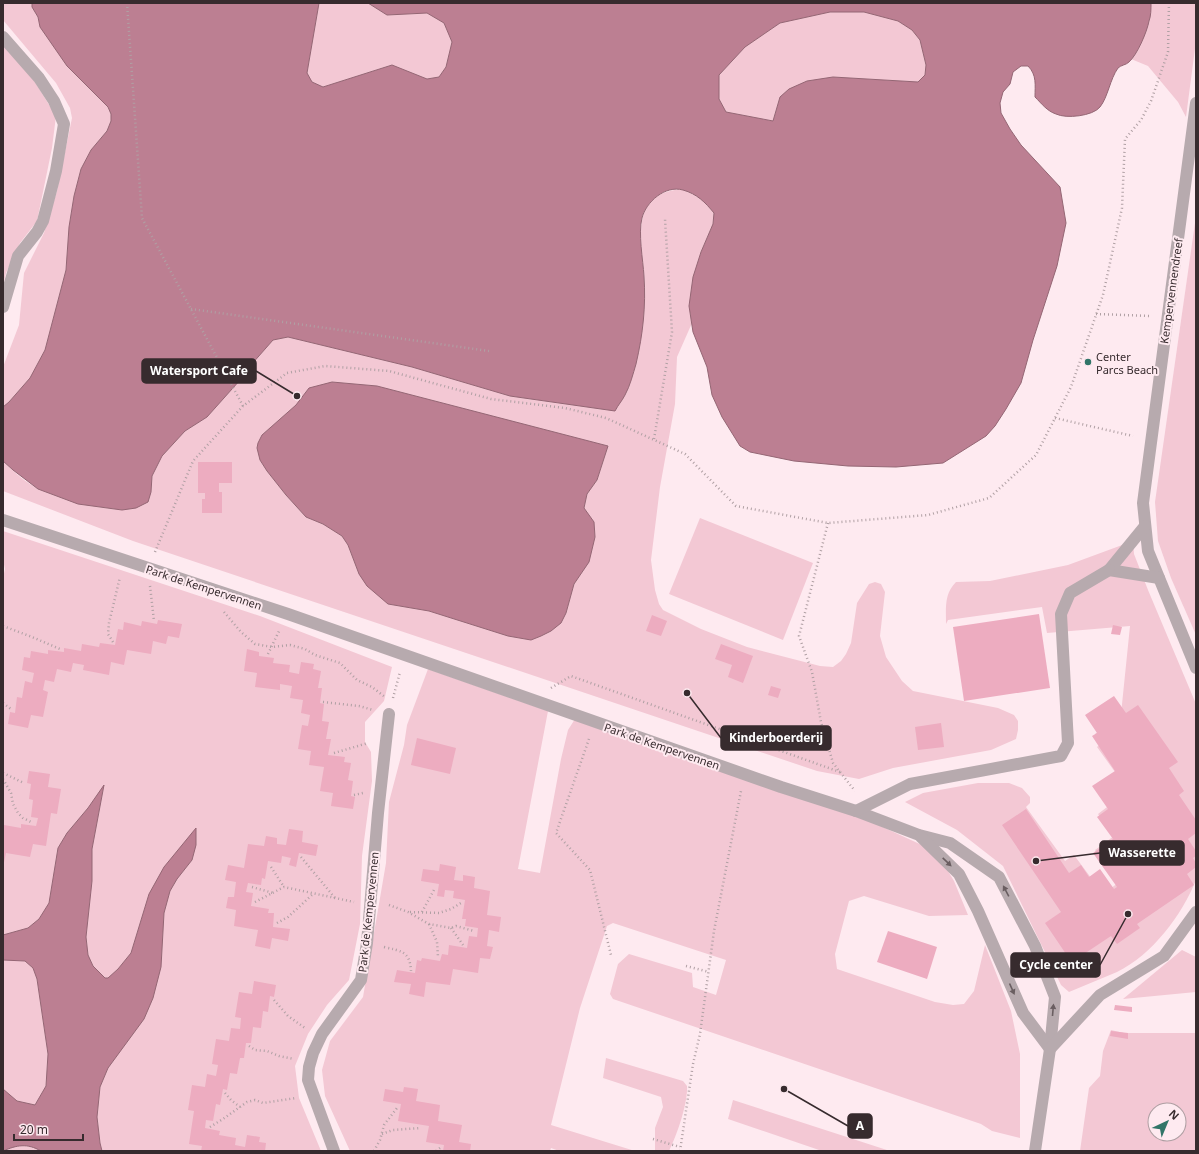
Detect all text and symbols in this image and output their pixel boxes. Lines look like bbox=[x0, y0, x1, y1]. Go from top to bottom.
street label: Kempervennendreef bbox=[1156, 236, 1186, 345]
place label: Center Parcs Beach bbox=[1096, 349, 1158, 377]
marker: Center Parcs Beach bbox=[1083, 357, 1093, 367]
callout: Watersport Cafe bbox=[142, 359, 256, 383]
text: Watersport Cafe bbox=[150, 362, 248, 379]
street label: Park de Kempervennen bbox=[144, 561, 264, 613]
street label: Park de Kempervennen bbox=[602, 719, 722, 773]
callout: Kinderboerderij bbox=[721, 726, 831, 750]
text: Kinderboerderij bbox=[729, 729, 823, 746]
callout: Wasserette bbox=[1100, 841, 1184, 865]
text: Wasserette bbox=[1108, 844, 1176, 861]
street label: Park de Kempervennen bbox=[354, 851, 382, 973]
one-way arrow bbox=[942, 857, 952, 867]
one-way arrow bbox=[1003, 885, 1009, 897]
callout: Cycle center bbox=[1011, 953, 1100, 977]
text: Cycle center bbox=[1019, 956, 1093, 973]
one-way arrow bbox=[1009, 983, 1015, 994]
one-way arrow bbox=[1050, 1004, 1057, 1016]
north arrow bbox=[1147, 1102, 1187, 1142]
text: N bbox=[1166, 1106, 1183, 1123]
callout: A bbox=[848, 1114, 872, 1138]
scale bar bbox=[14, 1116, 83, 1142]
text: A bbox=[856, 1117, 865, 1134]
text: 20 m bbox=[20, 1121, 48, 1138]

